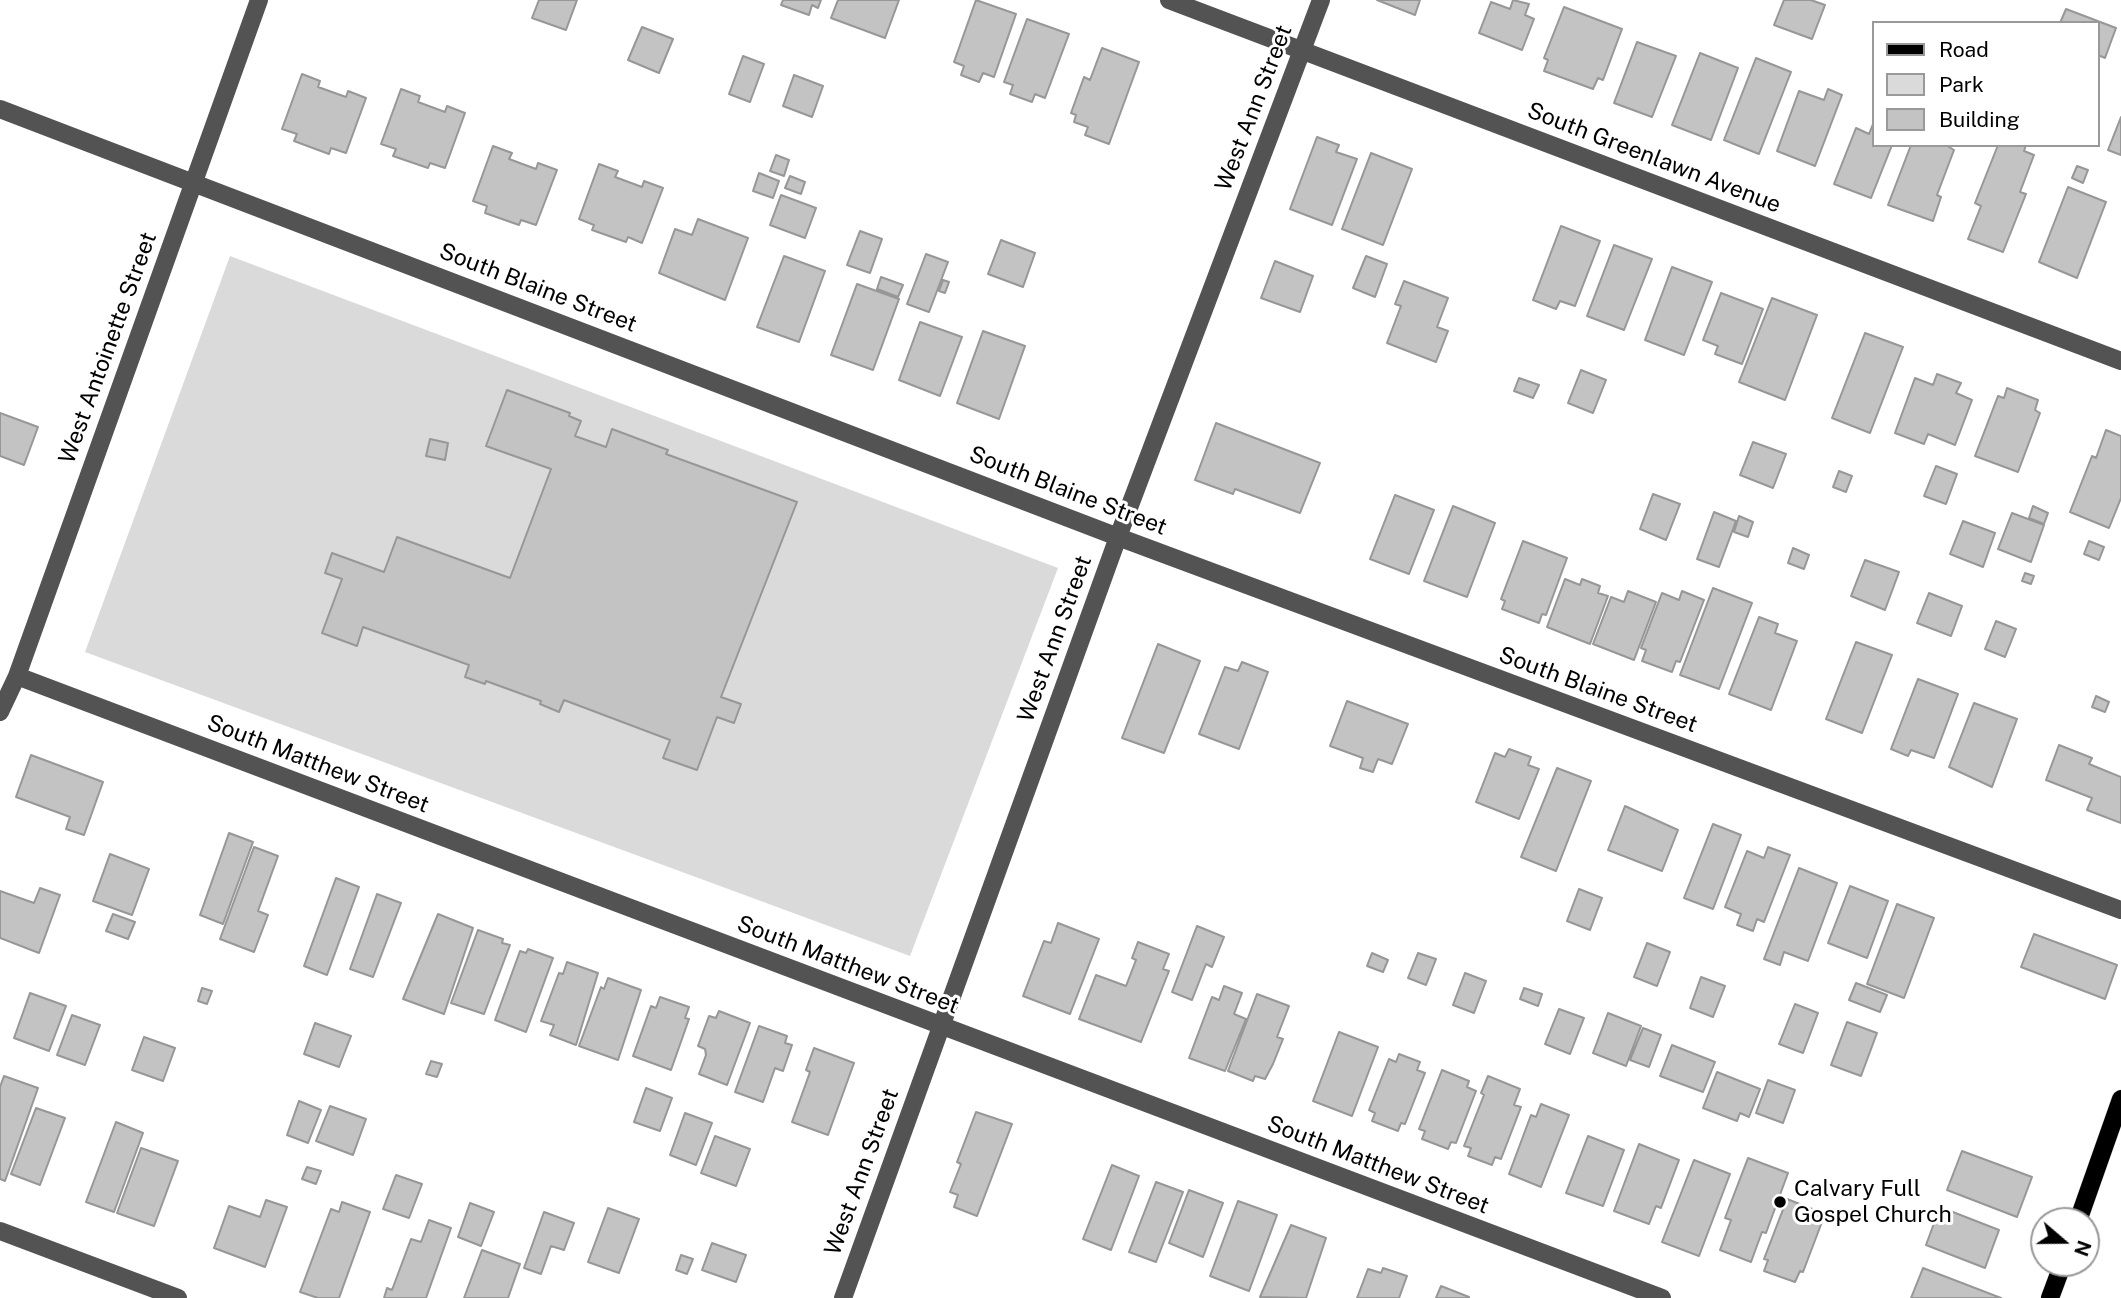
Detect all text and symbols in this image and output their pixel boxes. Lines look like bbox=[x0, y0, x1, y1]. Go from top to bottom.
street label: West Ann Street bbox=[1210, 21, 1298, 195]
legend bbox=[1872, 21, 2100, 147]
text: Road bbox=[1939, 37, 1989, 62]
text: Park bbox=[1939, 72, 1984, 97]
street label: South Greenlawn Avenue bbox=[1523, 97, 1785, 219]
text: Building bbox=[1939, 107, 2020, 132]
street label: West Antoinette Street bbox=[53, 228, 163, 468]
street label: South Blaine Street bbox=[435, 238, 641, 338]
street label: South Blaine Street bbox=[965, 441, 1171, 541]
street label: West Ann Street bbox=[1012, 552, 1098, 726]
street label: South Blaine Street bbox=[1495, 641, 1701, 739]
street label: South Matthew Street bbox=[203, 709, 433, 819]
street label: South Matthew Street bbox=[733, 910, 963, 1020]
street label: West Ann Street bbox=[819, 1085, 905, 1259]
street label: South Matthew Street bbox=[1263, 1110, 1493, 1220]
place label: Calvary Full Gospel Church bbox=[1794, 1175, 1952, 1229]
marker: Calvary Full Gospel Church bbox=[1772, 1194, 1788, 1210]
north arrow bbox=[2030, 1207, 2100, 1277]
text: N bbox=[2070, 1238, 2096, 1259]

